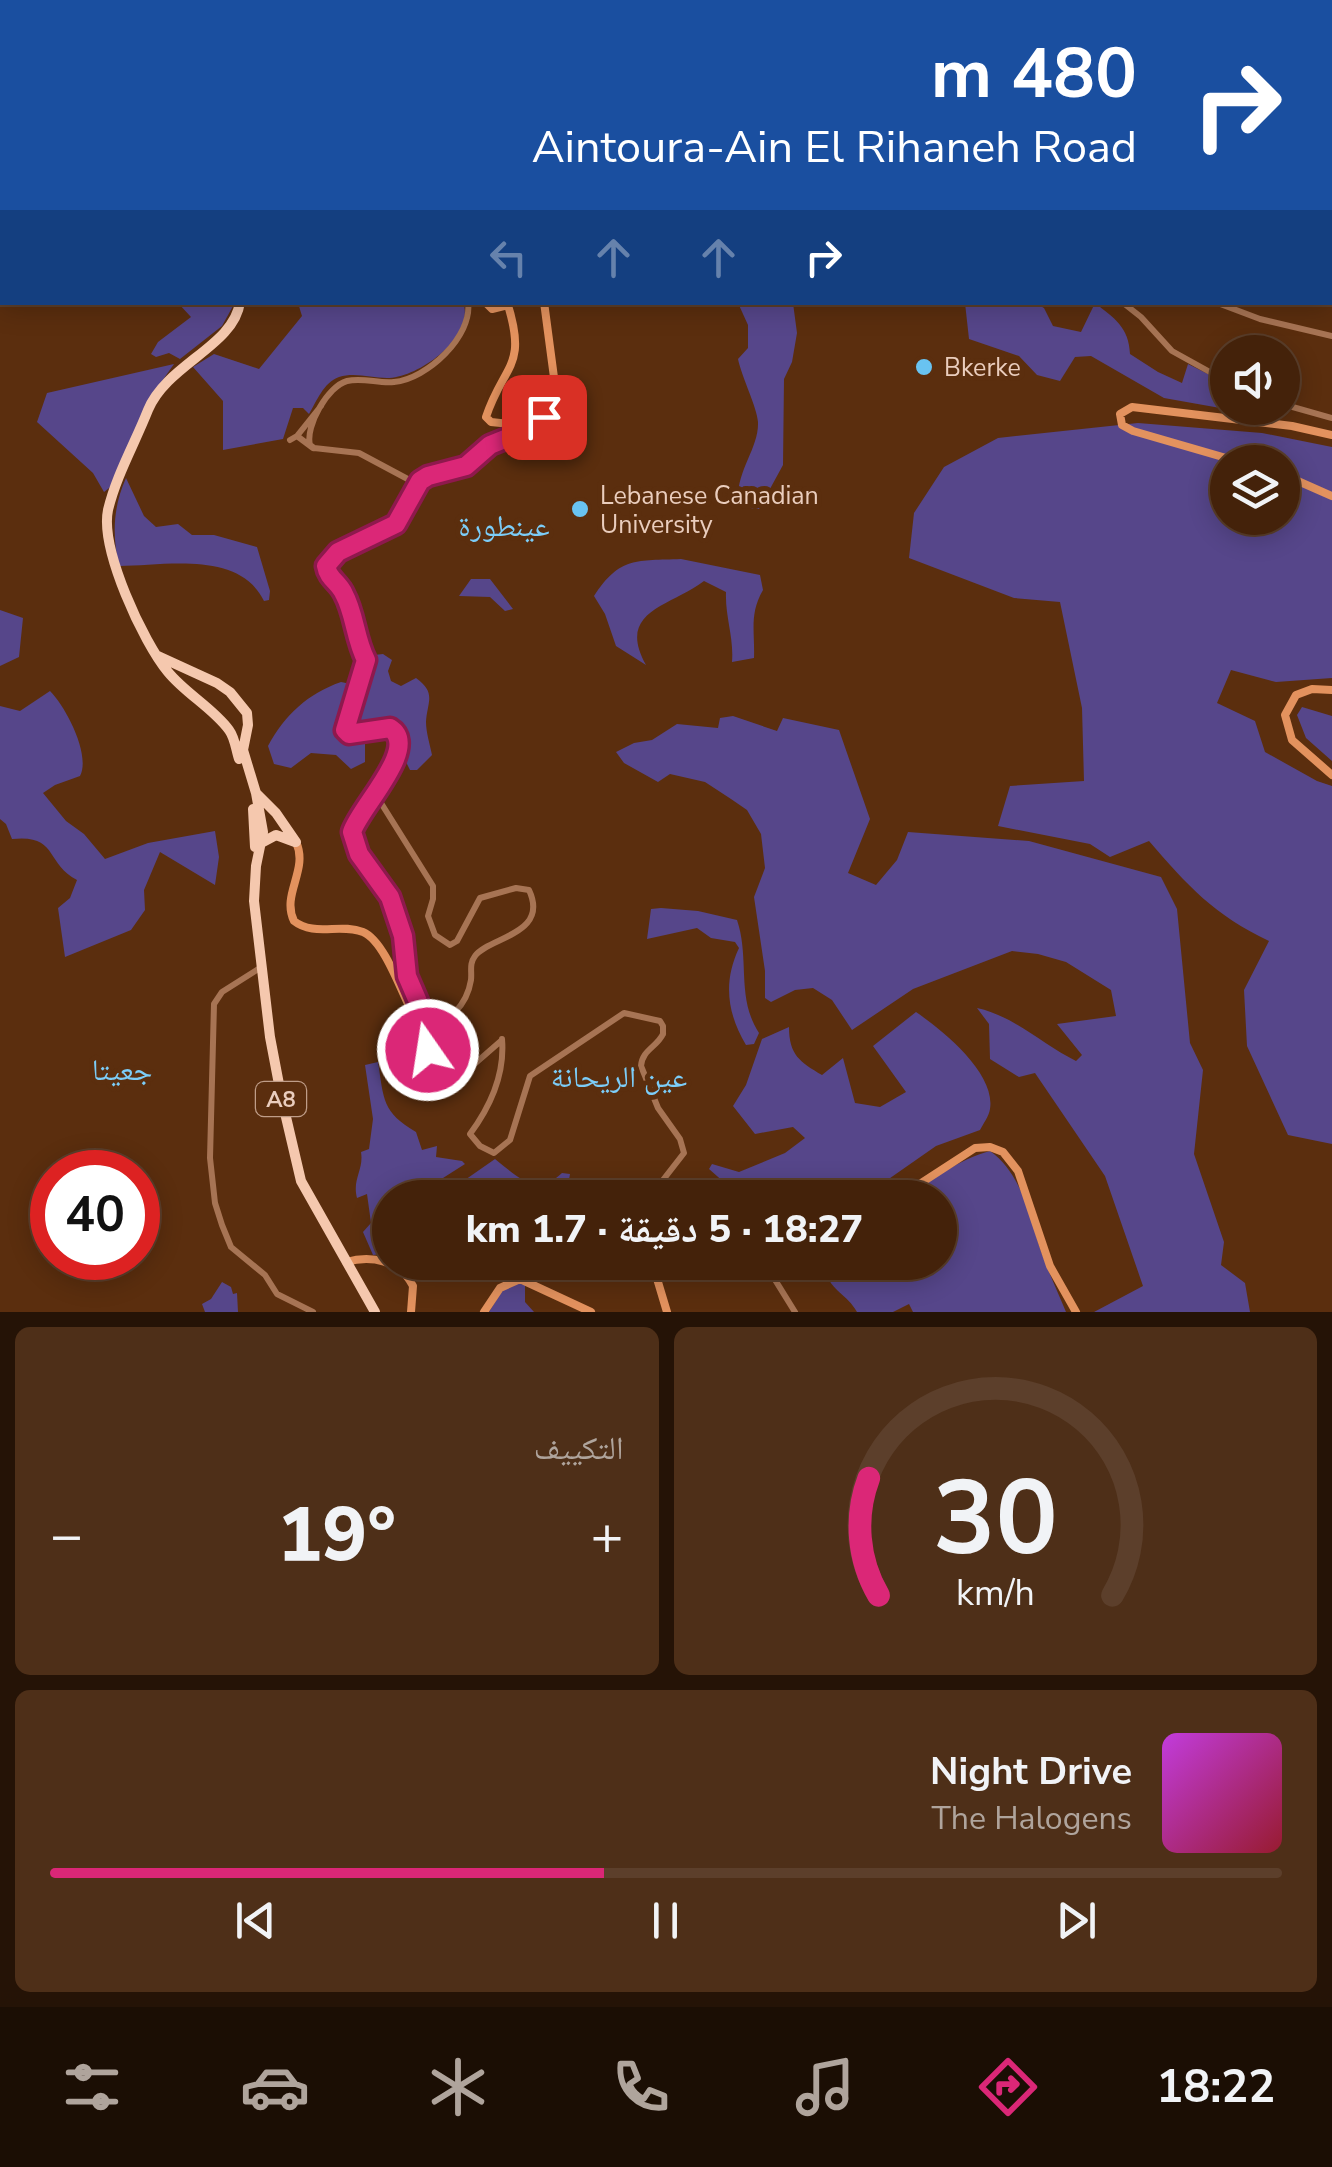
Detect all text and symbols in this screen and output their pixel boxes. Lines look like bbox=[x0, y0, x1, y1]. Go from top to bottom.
text: 480 m bbox=[931, 26, 1137, 122]
icon: right bbox=[1172, 40, 1302, 170]
text: Aintoura-Ain El Rihaneh Road bbox=[532, 117, 1137, 178]
icon: left bbox=[481, 230, 536, 285]
icon: ahead bbox=[586, 230, 641, 285]
icon: ahead bbox=[691, 230, 746, 285]
icon: right bbox=[796, 230, 851, 285]
map controls bbox=[1210, 335, 1300, 535]
button: sound bbox=[1210, 335, 1300, 425]
place label: Bkerke bbox=[944, 351, 1021, 385]
marker: Bkerke bbox=[913, 356, 935, 378]
pin bbox=[502, 375, 587, 460]
icon: arrive bbox=[517, 390, 572, 445]
button: layers bbox=[1210, 445, 1300, 535]
place label: Lebanese Canadian University bbox=[600, 479, 819, 542]
marker: Lebanese Canadian University bbox=[569, 498, 591, 520]
district label: عينطورة bbox=[458, 506, 550, 547]
position arrow bbox=[376, 998, 480, 1102]
district label: جعيتا bbox=[92, 1050, 152, 1091]
district label: عين الريحانة bbox=[551, 1057, 687, 1098]
road number: A8 bbox=[256, 1082, 306, 1116]
speed limit sign: 40 bbox=[30, 1150, 160, 1280]
text: 18:27 · 5 دقيقة · 1.7 km bbox=[466, 1204, 863, 1255]
text: التكييف bbox=[534, 1427, 624, 1470]
text: 30 bbox=[933, 1448, 1058, 1590]
text: 19° bbox=[277, 1484, 396, 1586]
text: − bbox=[50, 1498, 83, 1573]
text: + bbox=[590, 1498, 624, 1573]
text: km/h bbox=[956, 1569, 1035, 1618]
text: Night Drive bbox=[930, 1746, 1132, 1797]
text: The Halogens bbox=[932, 1797, 1132, 1840]
icon: previous bbox=[228, 1893, 283, 1948]
icon: pause bbox=[638, 1893, 693, 1948]
icon: next bbox=[1049, 1893, 1104, 1948]
icon: filters bbox=[57, 2052, 127, 2122]
icon: car bbox=[240, 2052, 310, 2122]
icon: climate bbox=[423, 2052, 493, 2122]
icon: phone bbox=[606, 2052, 676, 2122]
icon: music bbox=[790, 2052, 860, 2122]
icon: directions bbox=[973, 2052, 1043, 2122]
text: 18:22 bbox=[1156, 2057, 1275, 2118]

